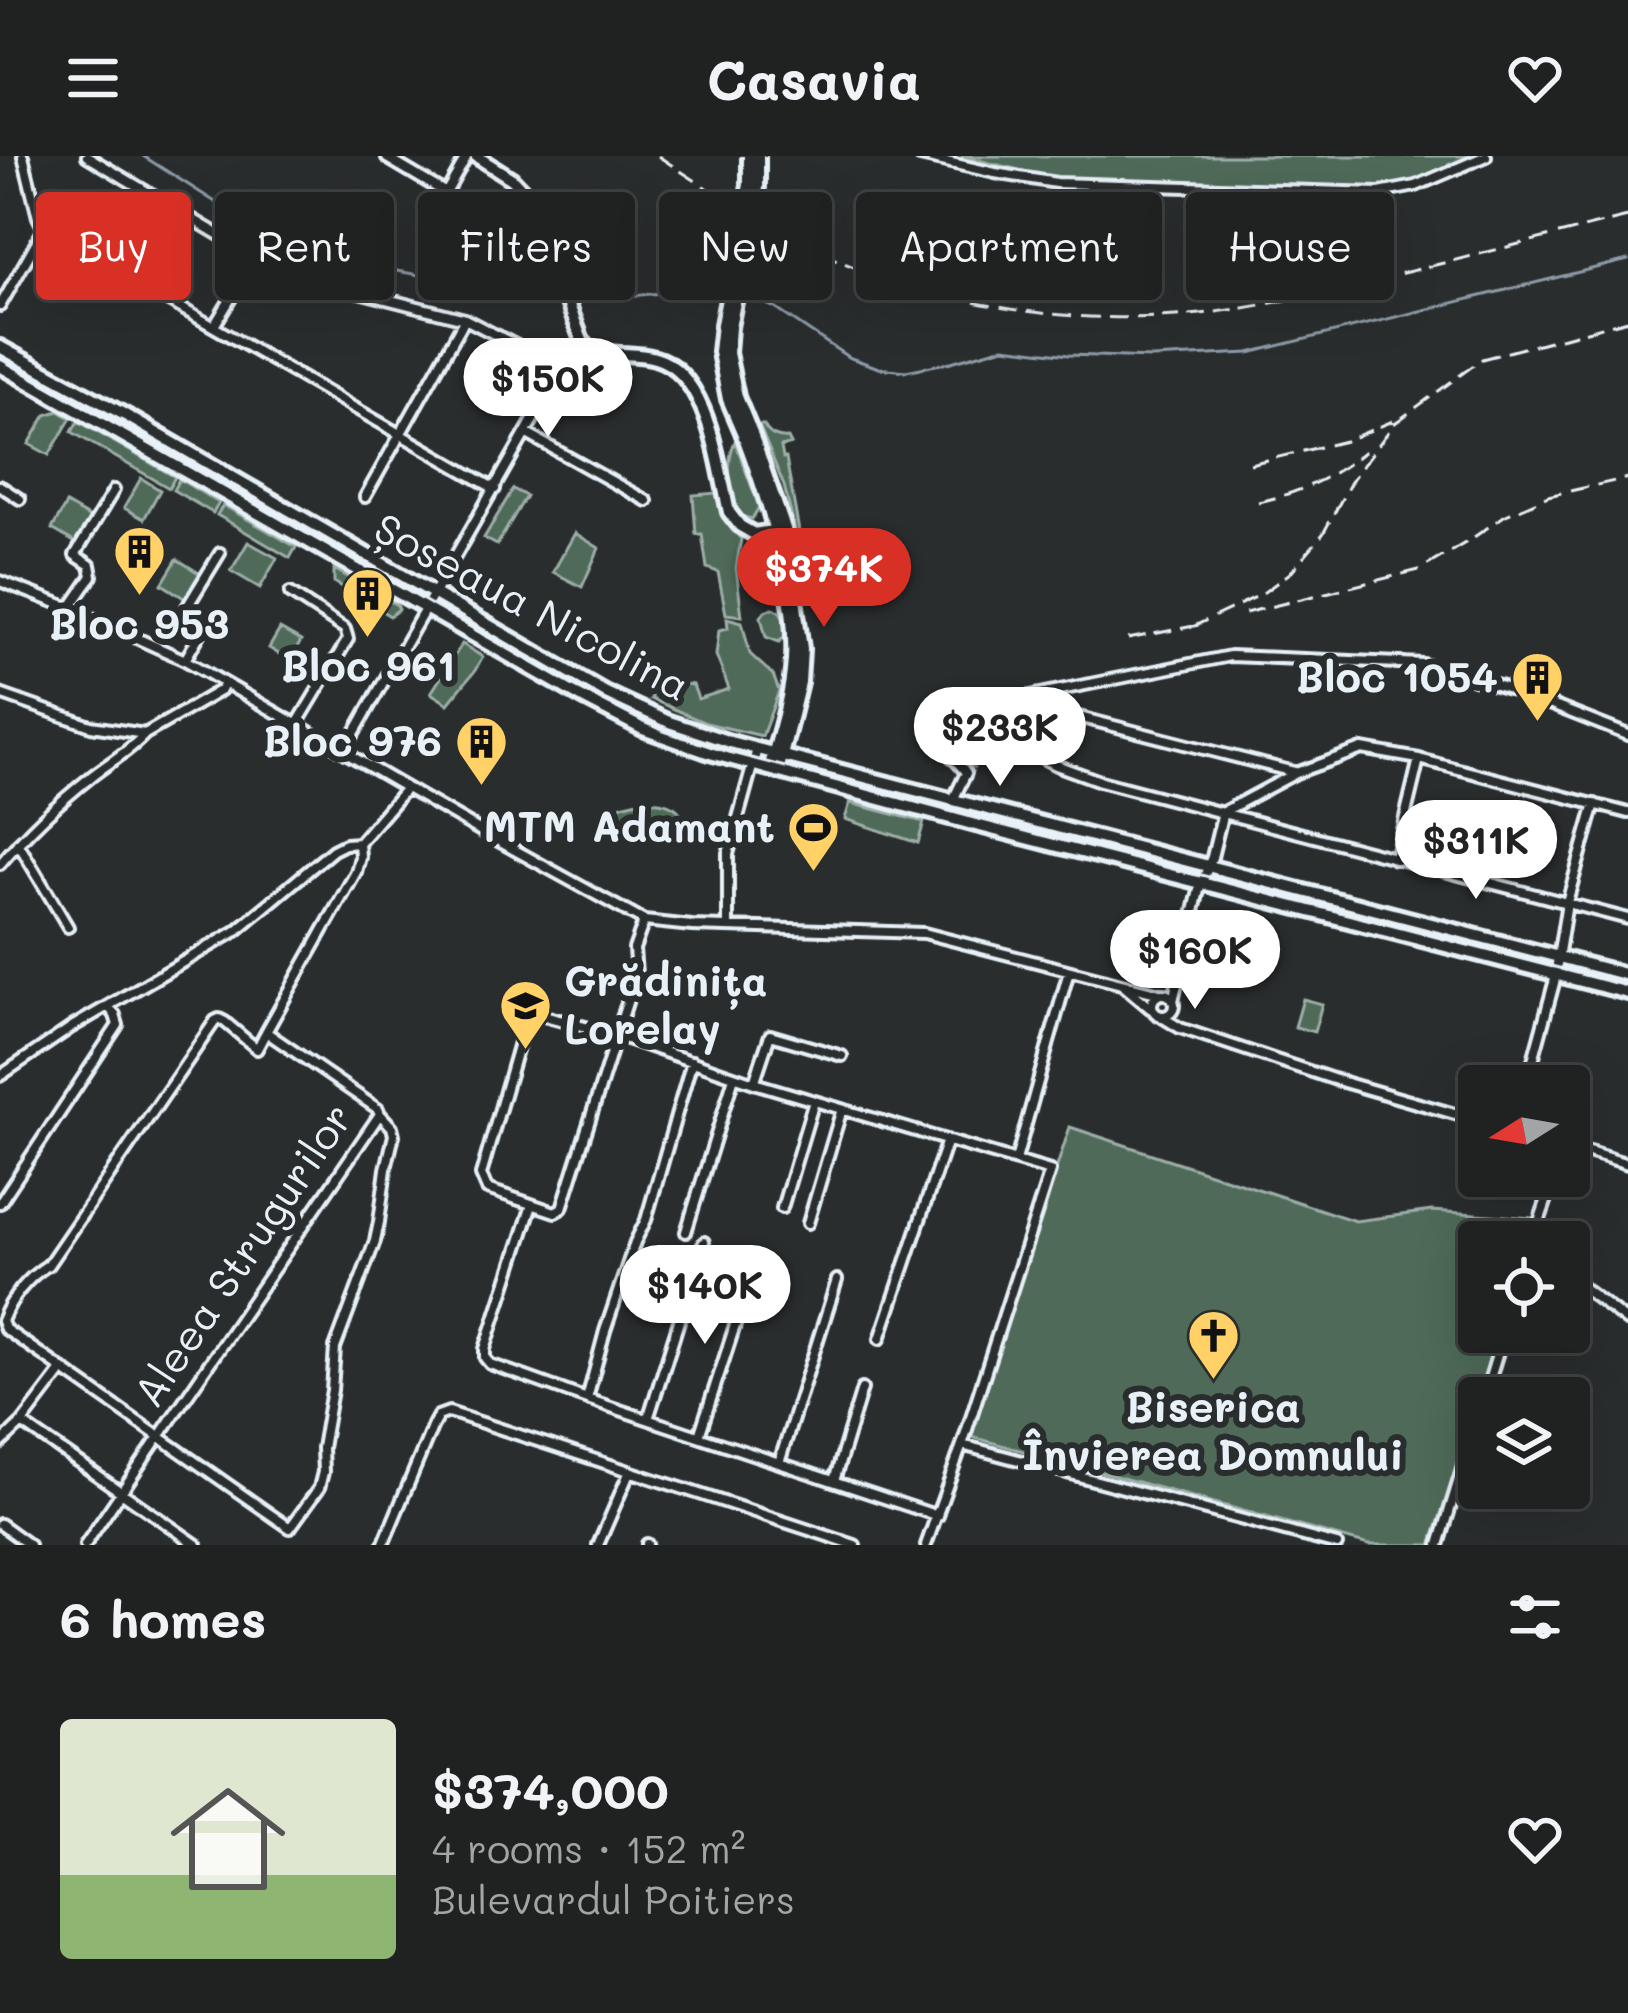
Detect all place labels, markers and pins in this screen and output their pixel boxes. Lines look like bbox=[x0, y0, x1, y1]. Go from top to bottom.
pin: $150K bbox=[464, 338, 632, 440]
building icon: Bloc 953 bbox=[111, 524, 167, 598]
pin: $374K bbox=[740, 528, 908, 630]
building icon: Bloc 961 bbox=[340, 566, 396, 640]
place label: Bloc 953 bbox=[49, 595, 229, 650]
place label: Bloc 961 bbox=[281, 637, 455, 692]
place label: Bloc 1054 bbox=[1296, 648, 1498, 703]
building icon: Bloc 1054 bbox=[1509, 649, 1565, 723]
pin: $233K bbox=[916, 687, 1084, 789]
place label: Bloc 976 bbox=[263, 712, 442, 767]
building icon: Bloc 976 bbox=[453, 713, 509, 787]
place label: MTM Adamant bbox=[484, 798, 775, 853]
sports icon: MTM Adamant bbox=[786, 799, 842, 873]
pin: $311K bbox=[1392, 800, 1560, 902]
pin: $160K bbox=[1111, 910, 1279, 1012]
place label: Grădinița Lorelay bbox=[564, 952, 768, 1055]
school or university icon: Grădinița Lorelay bbox=[497, 977, 553, 1051]
pin: $140K bbox=[621, 1245, 789, 1347]
church icon: Biserica Învierea Domnului bbox=[1185, 1307, 1241, 1381]
place label: Biserica Învierea Domnului bbox=[1022, 1378, 1404, 1481]

